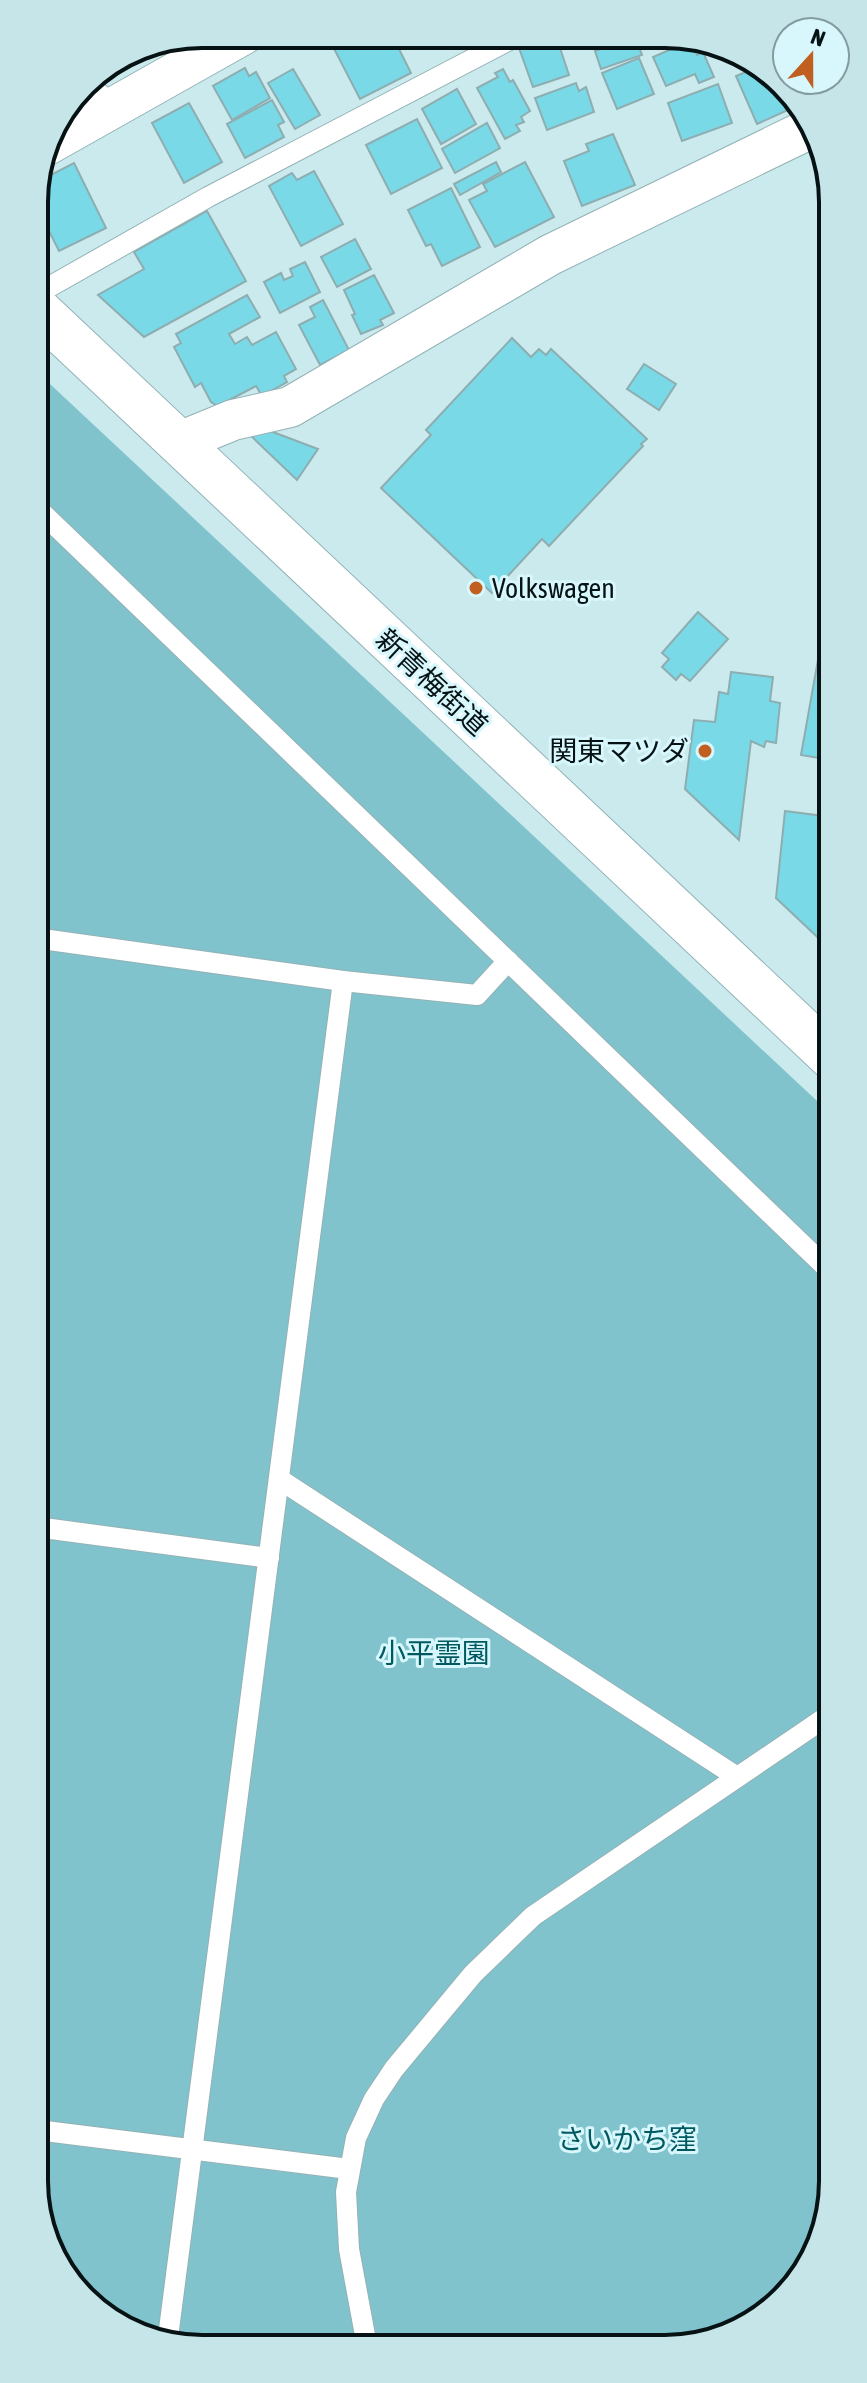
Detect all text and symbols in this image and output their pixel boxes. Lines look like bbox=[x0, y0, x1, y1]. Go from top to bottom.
north arrow bbox=[771, 16, 851, 96]
text: N bbox=[807, 23, 829, 52]
place label: Volkswagen bbox=[492, 572, 615, 604]
marker: Volkswagen bbox=[467, 579, 485, 597]
street label: 新青梅街道 bbox=[370, 623, 494, 741]
place label: 関東マツダ bbox=[549, 735, 689, 767]
marker: 関東マツダ bbox=[696, 742, 714, 760]
park label: 小平霊園 bbox=[378, 1637, 490, 1669]
park label: さいかち窪 bbox=[557, 2123, 697, 2155]

